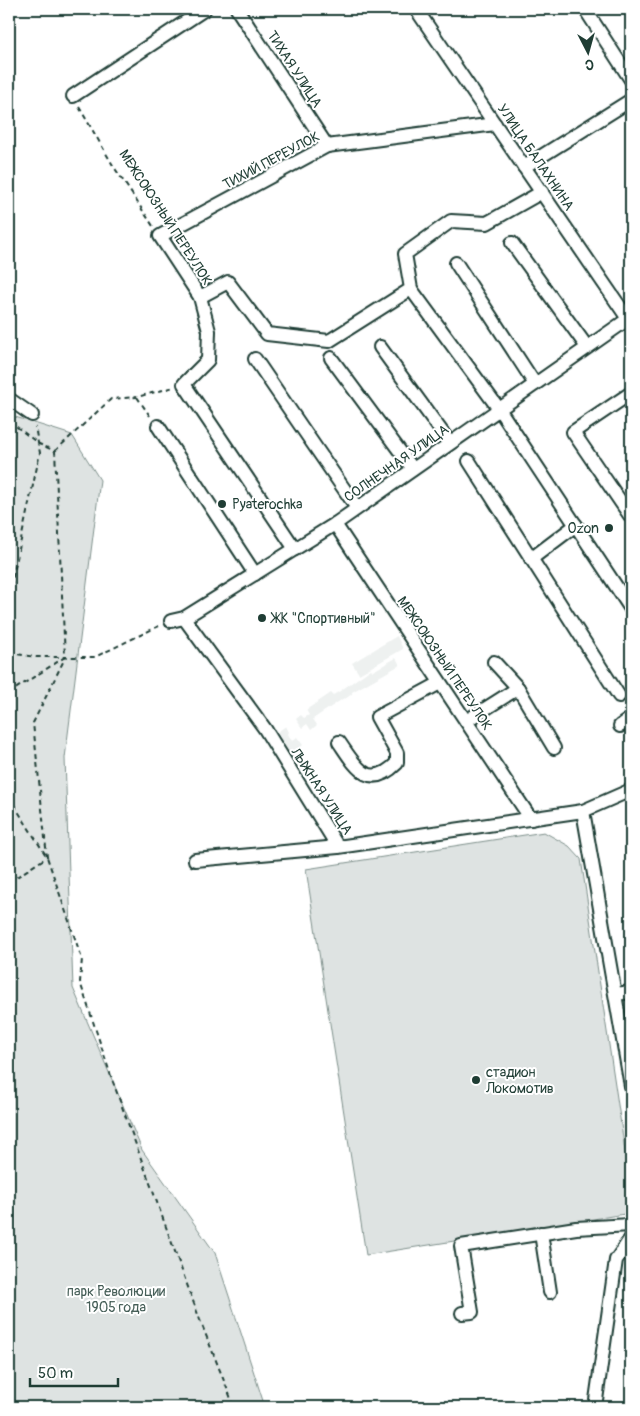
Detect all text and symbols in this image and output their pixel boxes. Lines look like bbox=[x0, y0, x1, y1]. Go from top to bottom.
street label: ТИХАЯ УЛИЦА bbox=[263, 28, 326, 111]
north arrow bbox=[562, 28, 612, 78]
text: С bbox=[584, 56, 594, 73]
street label: УЛИЦА БАЛАХНИНА bbox=[494, 101, 578, 214]
street label: ТИХИЙ ПЕРЕУЛОК bbox=[220, 128, 323, 193]
street label: МЕЖСОЮЗНЫЙ ПЕРЕУЛОК bbox=[115, 146, 216, 288]
street label: СОЛНЕЧНАЯ УЛИЦА bbox=[341, 421, 452, 506]
place label: Pyaterochka bbox=[232, 496, 303, 513]
marker: Pyaterochka bbox=[216, 498, 228, 510]
place label: Ozon bbox=[568, 520, 599, 537]
marker: Ozon bbox=[603, 522, 615, 534]
street label: МЕЖСОЮЗНЫЙ ПЕРЕУЛОК bbox=[393, 593, 496, 733]
place label: ЖК "Спортивный" bbox=[270, 610, 376, 627]
marker: ЖК "Спортивный" bbox=[256, 612, 268, 624]
street label: ЛЫЖНАЯ УЛИЦА bbox=[287, 744, 356, 838]
place label: стадион Локомотив bbox=[485, 1064, 554, 1097]
marker: стадион Локомотив bbox=[470, 1074, 482, 1086]
park label: парк Революции 1905 года bbox=[67, 1283, 165, 1316]
scale bar bbox=[30, 1356, 118, 1388]
text: 50 m bbox=[38, 1364, 73, 1383]

